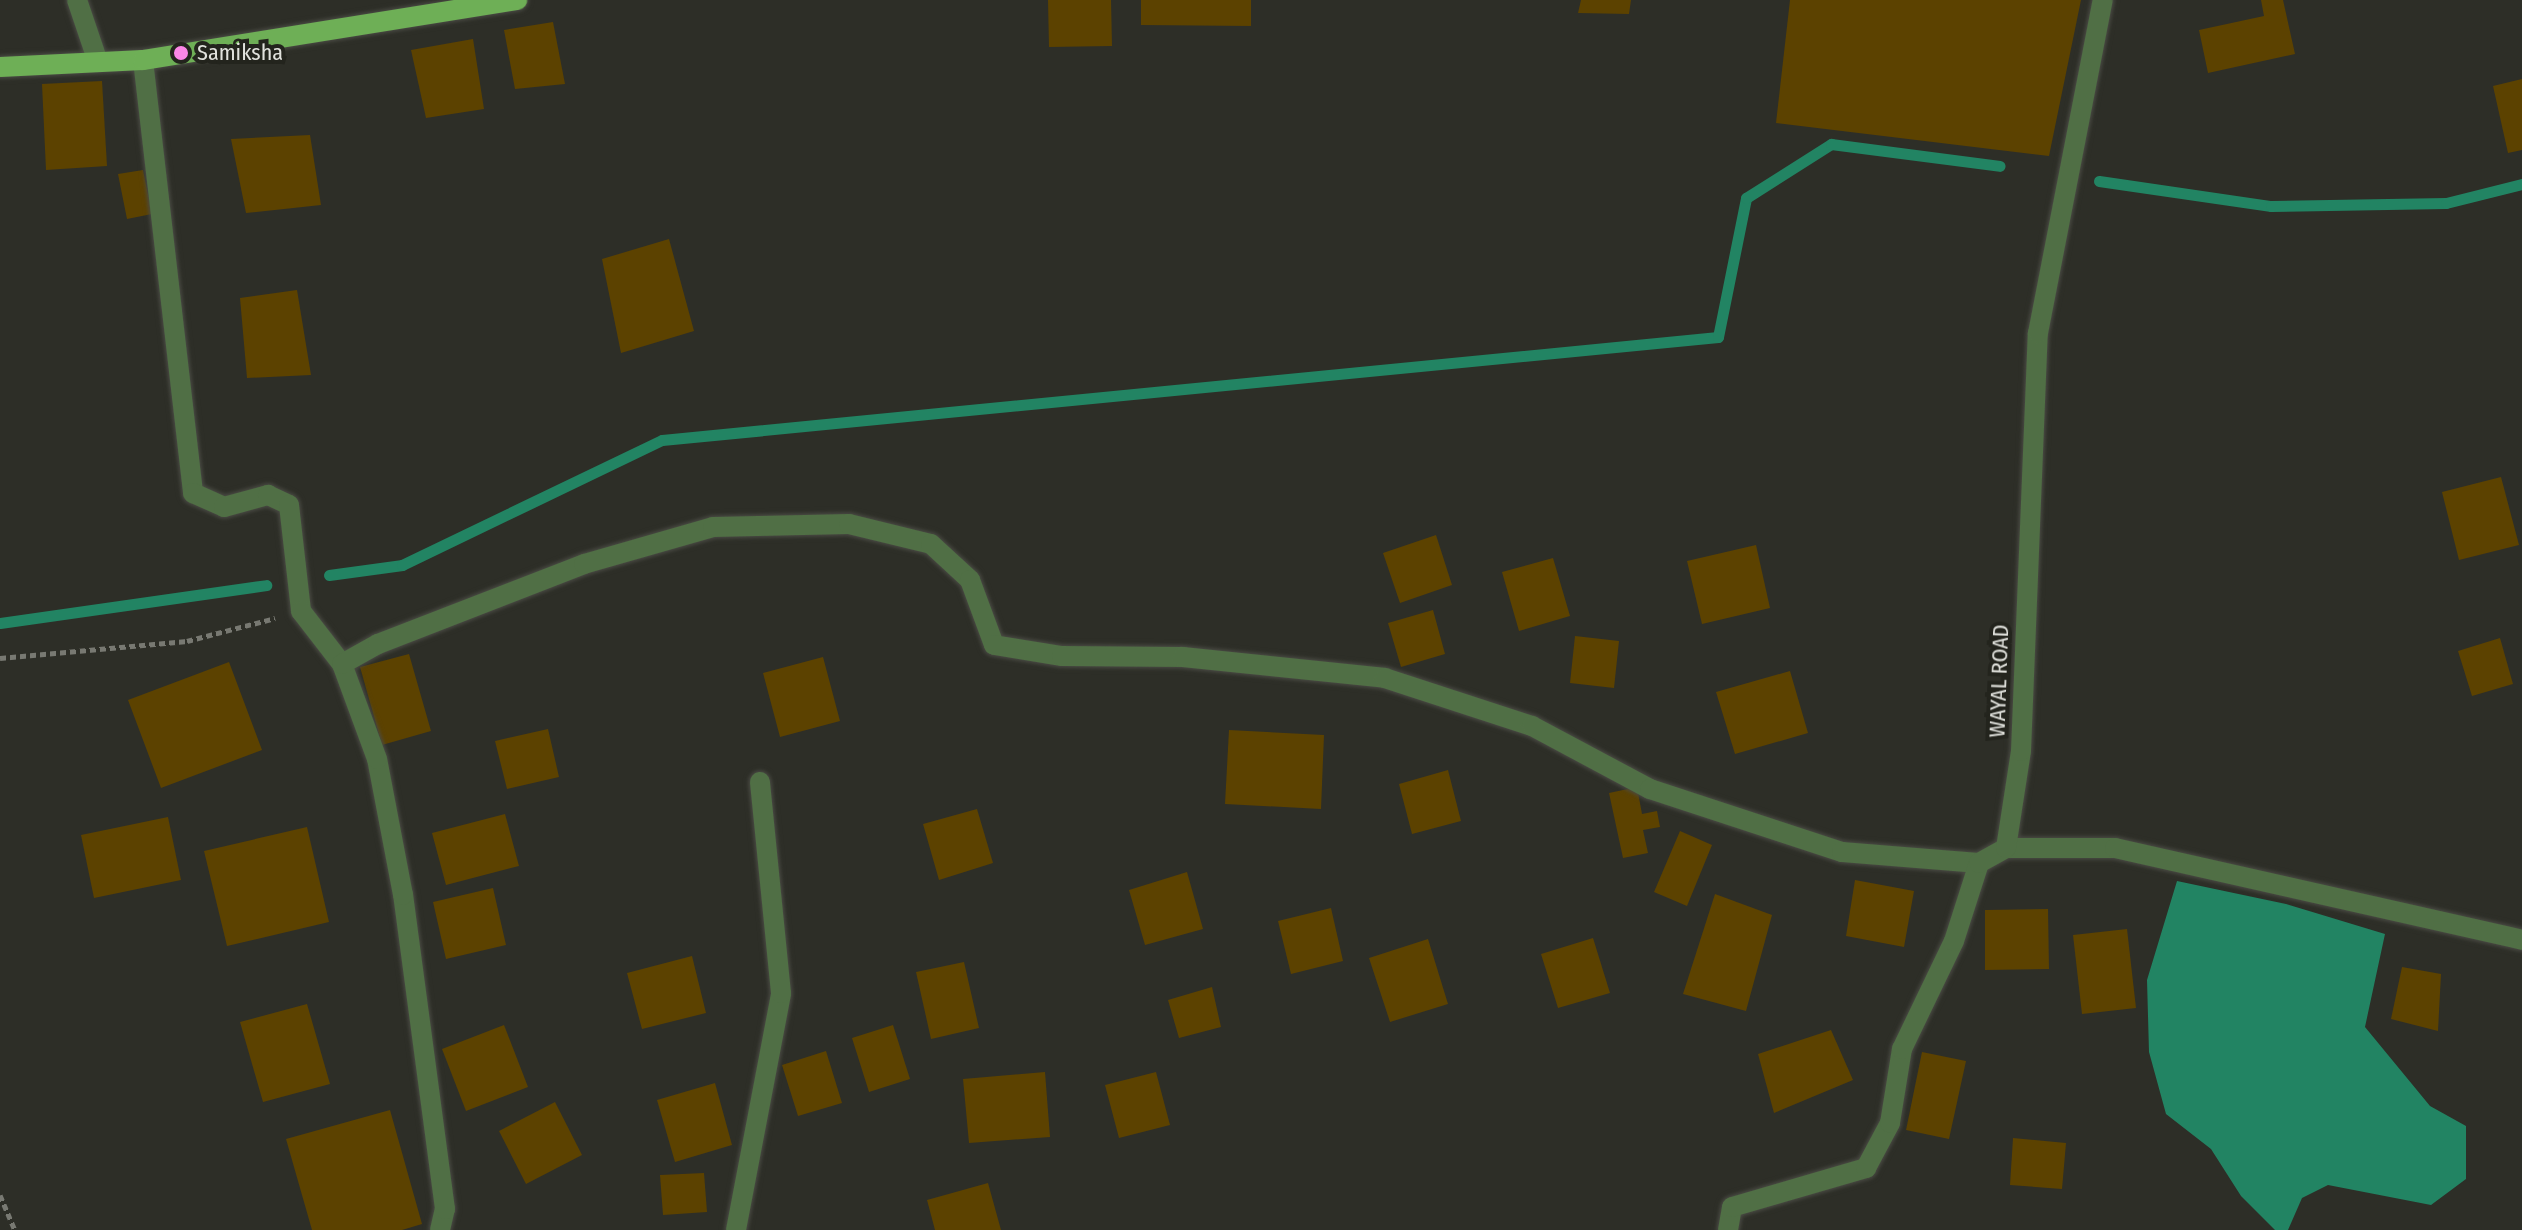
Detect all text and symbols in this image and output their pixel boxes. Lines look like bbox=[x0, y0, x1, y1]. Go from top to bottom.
place label: Samiksha bbox=[197, 40, 283, 66]
marker: Samiksha bbox=[172, 44, 190, 62]
street label: WAYAL ROAD bbox=[1984, 624, 2014, 738]

